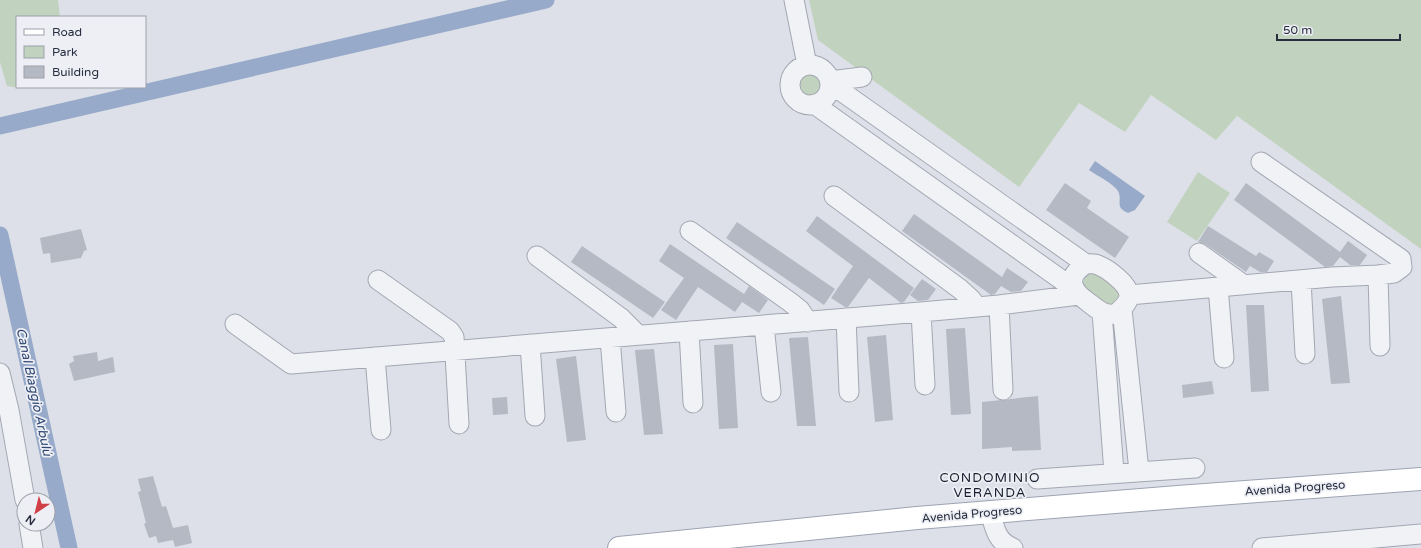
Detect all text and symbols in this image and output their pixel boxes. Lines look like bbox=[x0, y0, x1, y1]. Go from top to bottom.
legend bbox=[16, 16, 146, 88]
scale bar bbox=[1277, 16, 1400, 42]
text: 50 m bbox=[1283, 23, 1312, 37]
text: Road bbox=[52, 25, 82, 39]
text: Park bbox=[52, 45, 78, 59]
text: Building bbox=[52, 65, 99, 79]
water label: Canal Biaggio Arbulú bbox=[13, 327, 56, 459]
district label: CONDOMINIO VERANDA bbox=[939, 470, 1041, 501]
street label: Avenida Progreso bbox=[1244, 477, 1346, 499]
north arrow bbox=[16, 492, 56, 532]
street label: Avenida Progreso bbox=[921, 503, 1023, 525]
text: N bbox=[23, 512, 38, 528]

